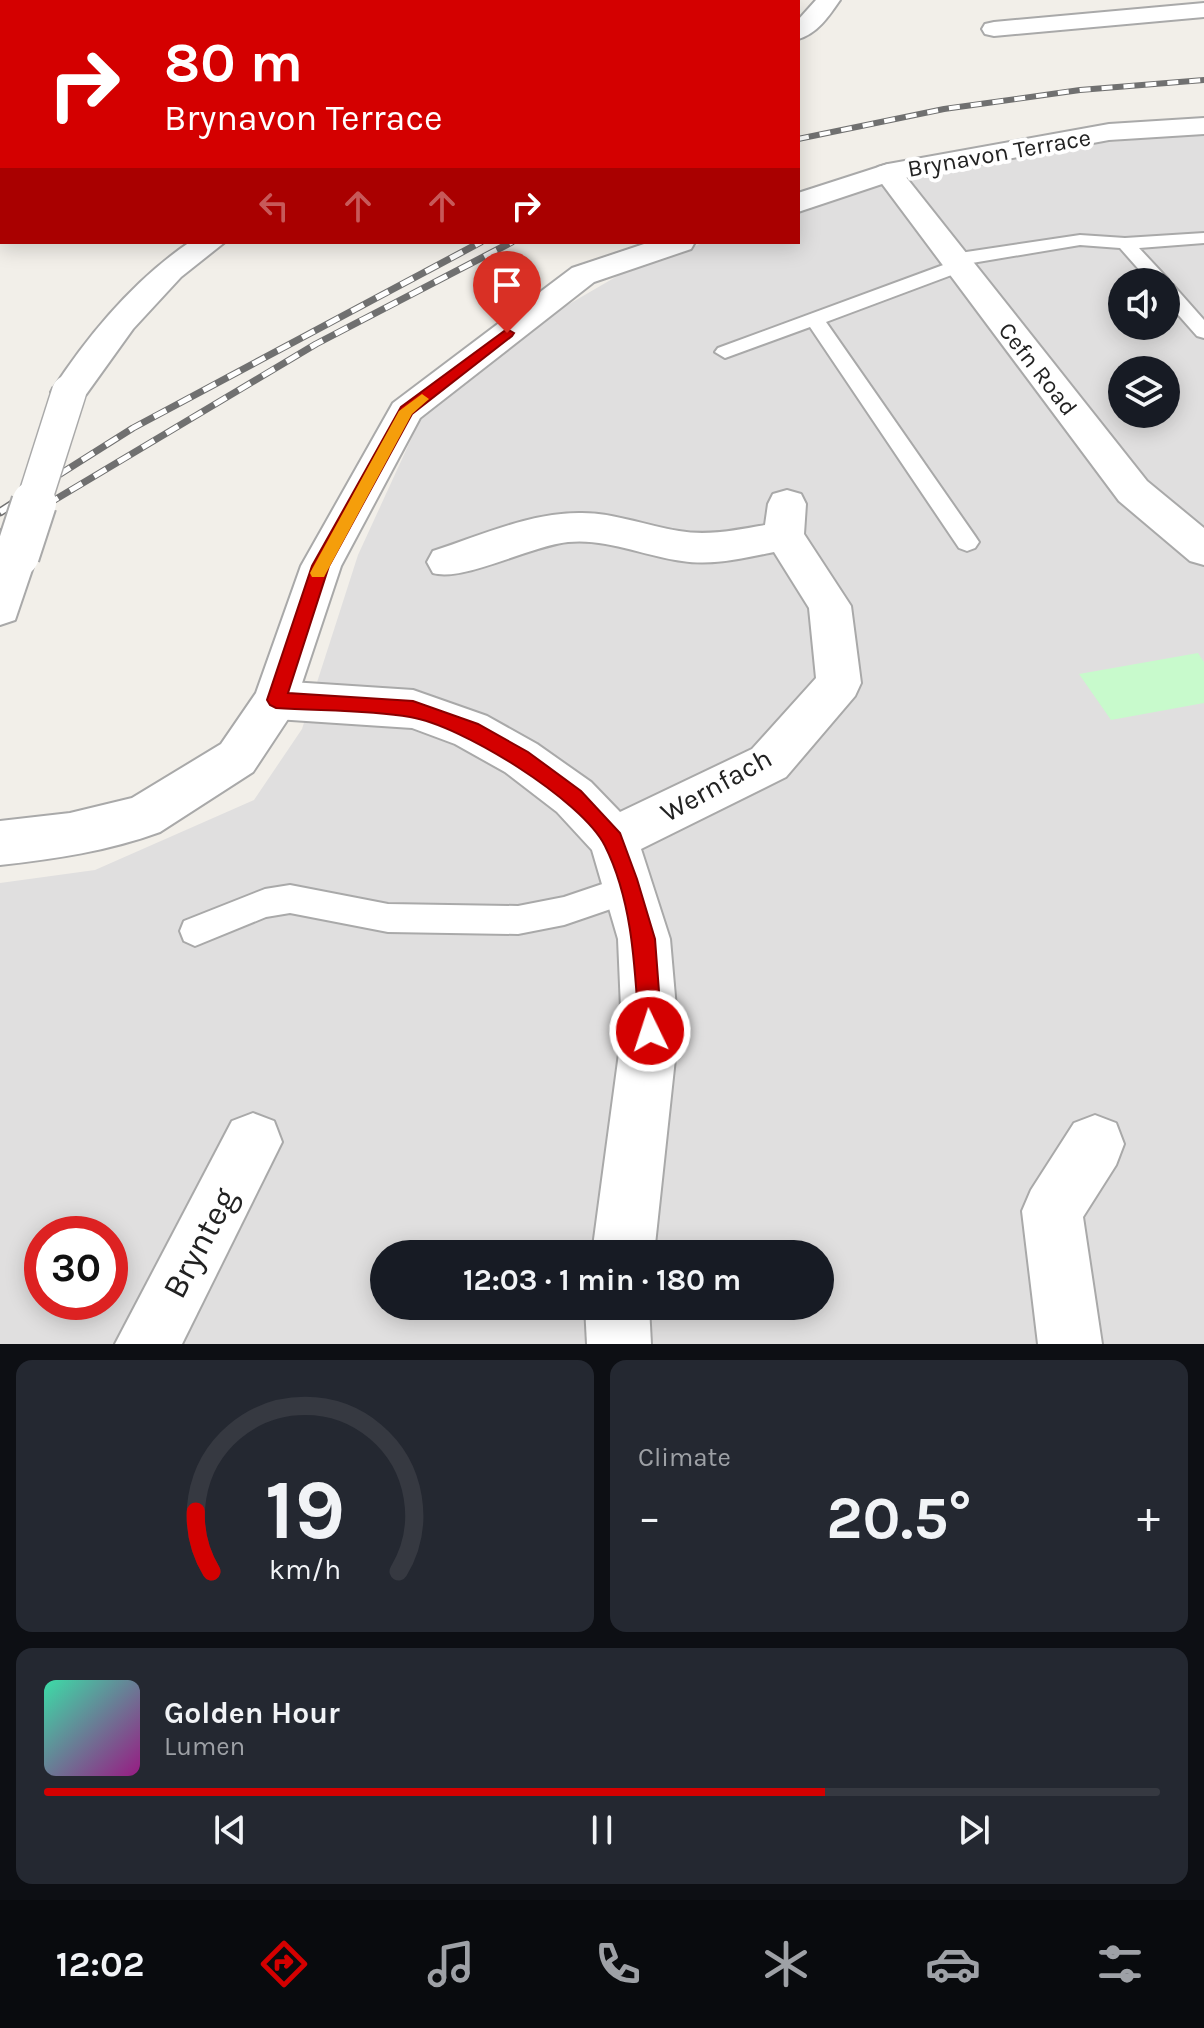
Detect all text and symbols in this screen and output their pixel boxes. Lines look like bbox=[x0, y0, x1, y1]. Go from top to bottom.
text: 80 m bbox=[164, 30, 303, 95]
icon: right bbox=[32, 32, 136, 136]
text: Brynavon Terrace bbox=[164, 97, 442, 139]
street label: Brynavon Terrace bbox=[905, 123, 1093, 183]
icon: left bbox=[252, 184, 296, 228]
icon: ahead bbox=[336, 184, 380, 228]
icon: ahead bbox=[420, 184, 464, 228]
icon: right bbox=[504, 184, 548, 228]
pin bbox=[473, 251, 541, 333]
icon: arrive bbox=[485, 263, 529, 307]
map controls bbox=[1108, 268, 1180, 428]
button: sound bbox=[1108, 268, 1180, 340]
street label: Cefn Road bbox=[993, 317, 1083, 421]
button: layers bbox=[1108, 356, 1180, 428]
street label: Wernfach bbox=[655, 741, 777, 829]
position arrow bbox=[608, 989, 692, 1073]
street label: Brynteg bbox=[154, 1181, 246, 1305]
speed limit sign: 30 bbox=[24, 1216, 128, 1320]
text: 12:03 · 1 min · 180 m bbox=[463, 1262, 741, 1298]
text: Climate bbox=[638, 1442, 731, 1473]
text: 19 bbox=[265, 1462, 345, 1559]
text: 20.5° bbox=[826, 1483, 972, 1553]
text: − bbox=[638, 1492, 661, 1543]
text: + bbox=[1137, 1492, 1160, 1543]
text: km/h bbox=[269, 1553, 341, 1586]
text: Golden Hour bbox=[164, 1695, 340, 1731]
text: Lumen bbox=[164, 1731, 245, 1762]
icon: previous bbox=[208, 1808, 252, 1852]
icon: pause bbox=[580, 1808, 624, 1852]
icon: next bbox=[952, 1808, 996, 1852]
icon: directions bbox=[256, 1936, 312, 1992]
icon: music bbox=[423, 1936, 479, 1992]
icon: phone bbox=[590, 1936, 646, 1992]
icon: climate bbox=[758, 1936, 814, 1992]
icon: car bbox=[925, 1936, 981, 1992]
icon: filters bbox=[1092, 1936, 1148, 1992]
text: 12:02 bbox=[56, 1943, 145, 1985]

